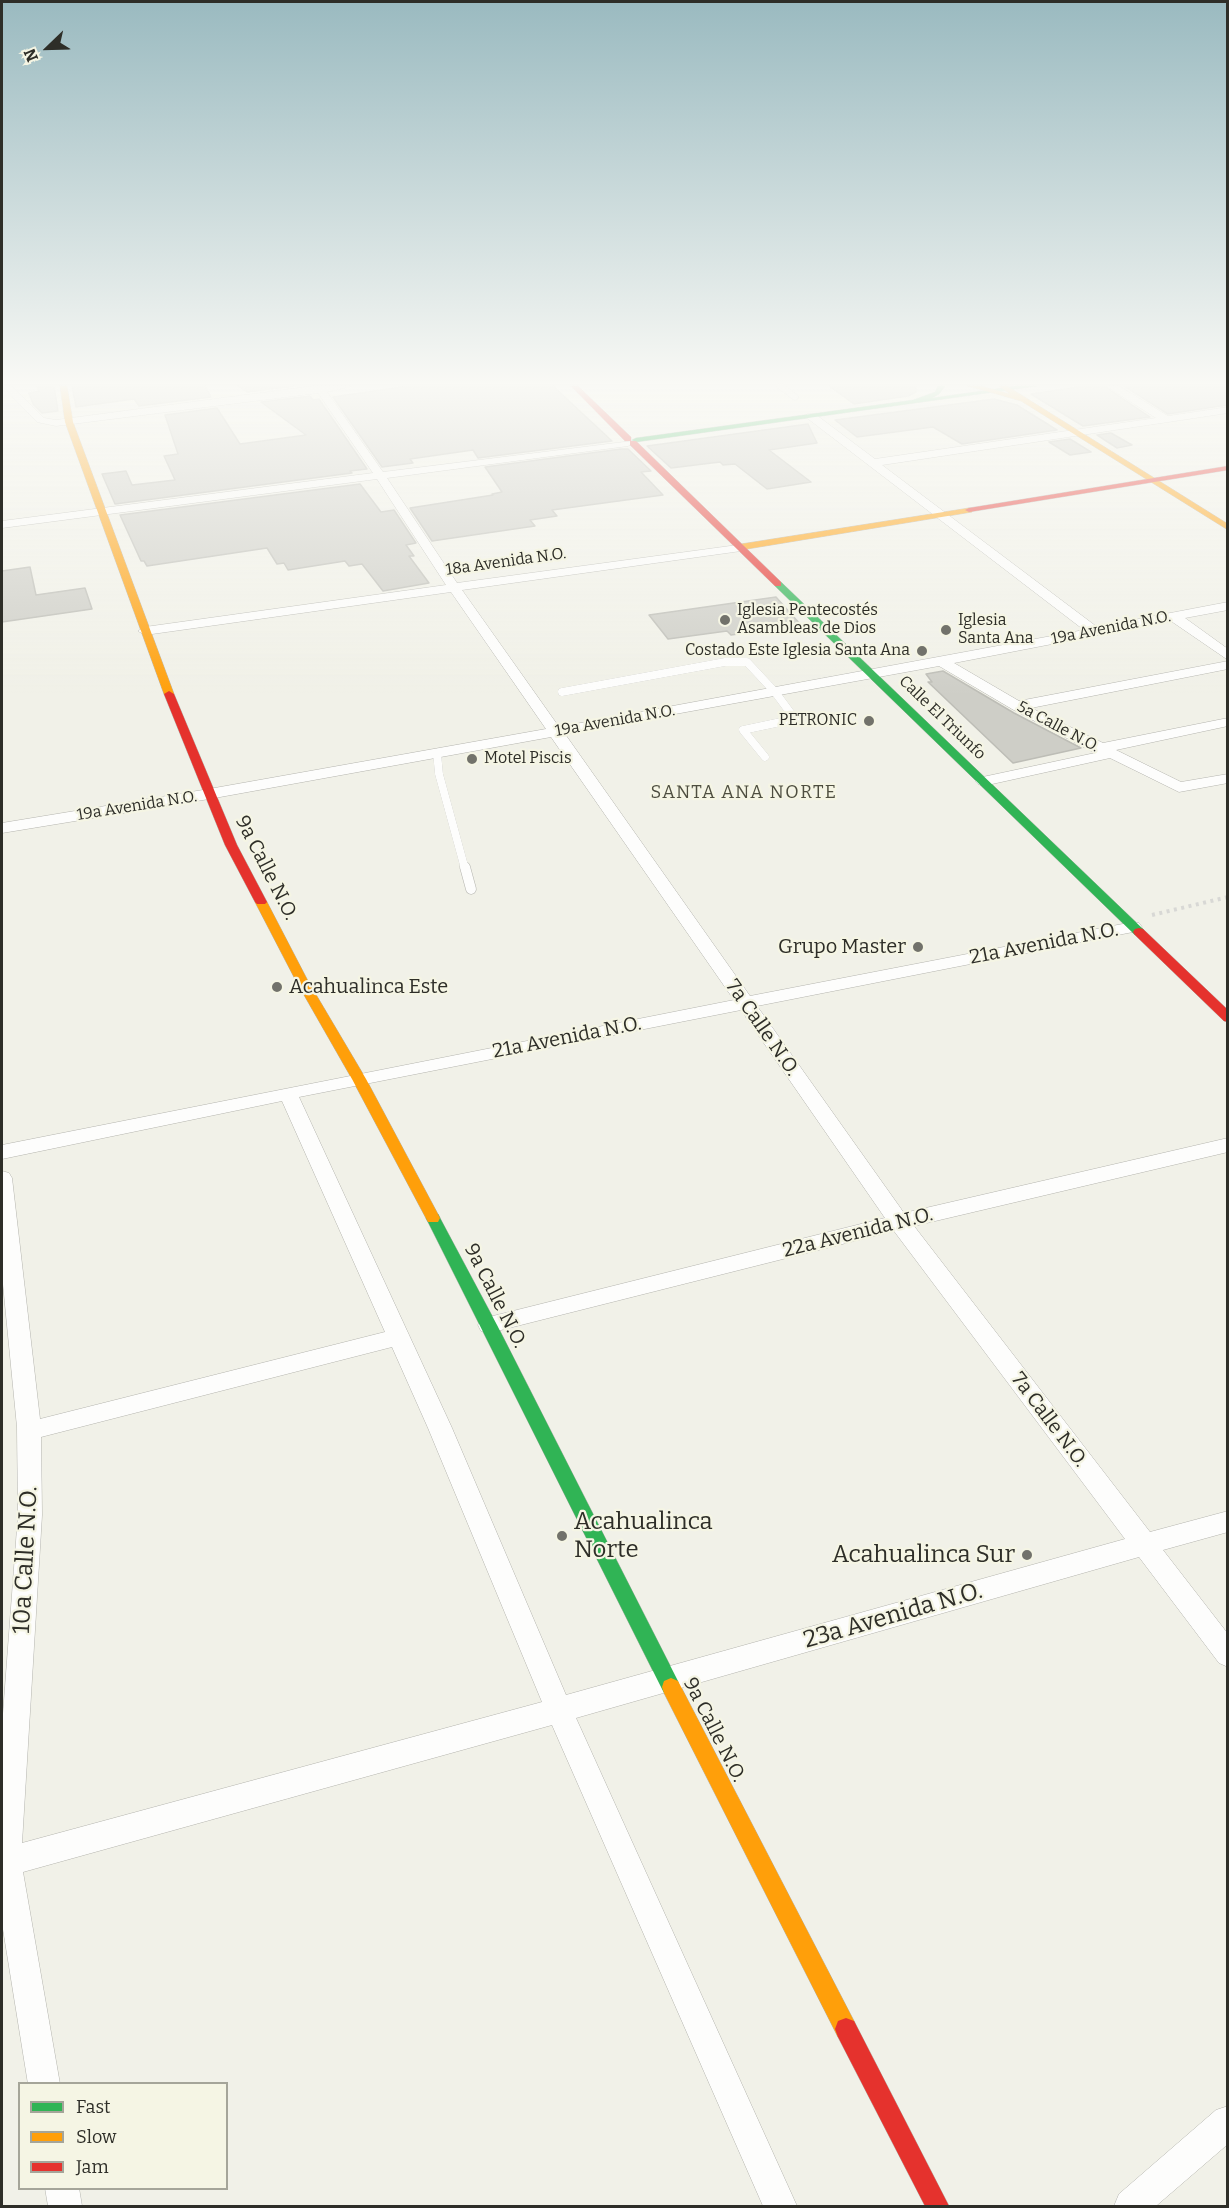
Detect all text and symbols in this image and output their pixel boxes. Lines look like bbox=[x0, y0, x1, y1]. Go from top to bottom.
north arrow bbox=[18, 18, 78, 78]
text: N bbox=[20, 46, 42, 65]
street label: 18a Avenida N.O. bbox=[445, 544, 567, 580]
place label: Iglesia Pentecostés Asambleas de Dios bbox=[737, 601, 878, 639]
street label: 19a Avenida N.O. bbox=[1050, 607, 1172, 649]
place label: Iglesia Santa Ana bbox=[958, 611, 1034, 649]
marker: Iglesia Pentecostés Asambleas de Dios bbox=[718, 613, 732, 627]
marker: Iglesia Santa Ana bbox=[939, 623, 953, 637]
place label: Costado Este Iglesia Santa Ana bbox=[685, 641, 910, 661]
marker: Costado Este Iglesia Santa Ana bbox=[915, 644, 929, 658]
street label: Calle El Triunfo bbox=[895, 672, 989, 764]
street label: 5a Calle N.O. bbox=[1014, 697, 1102, 757]
street label: 19a Avenida N.O. bbox=[554, 701, 676, 741]
place label: PETRONIC bbox=[779, 711, 857, 731]
marker: PETRONIC bbox=[862, 714, 876, 728]
place label: Motel Piscis bbox=[484, 749, 572, 769]
marker: Motel Piscis bbox=[465, 752, 479, 766]
district label: SANTA ANA NORTE bbox=[651, 782, 837, 804]
street label: 19a Avenida N.O. bbox=[76, 787, 198, 825]
street label: 9a Calle N.O. bbox=[229, 812, 303, 924]
street label: 21a Avenida N.O. bbox=[968, 918, 1120, 970]
place label: Grupo Master bbox=[778, 935, 906, 959]
marker: Grupo Master bbox=[911, 940, 925, 954]
place label: Acahualinca Este bbox=[289, 975, 448, 999]
street label: 7a Calle N.O. bbox=[720, 975, 804, 1081]
marker: Acahualinca Este bbox=[270, 980, 284, 994]
street label: 21a Avenida N.O. bbox=[491, 1012, 643, 1064]
street label: 22a Avenida N.O. bbox=[781, 1203, 935, 1263]
street label: 9a Calle N.O. bbox=[458, 1240, 532, 1352]
street label: 7a Calle N.O. bbox=[1006, 1368, 1092, 1472]
street label: 10a Calle N.O. bbox=[8, 1485, 44, 1635]
place label: Acahualinca Norte bbox=[574, 1508, 713, 1564]
marker: Acahualinca Norte bbox=[555, 1529, 569, 1543]
place label: Acahualinca Sur bbox=[832, 1541, 1015, 1569]
marker: Acahualinca Sur bbox=[1020, 1548, 1034, 1562]
street label: 23a Avenida N.O. bbox=[800, 1577, 986, 1655]
street label: 9a Calle N.O. bbox=[677, 1674, 751, 1786]
legend bbox=[18, 2082, 228, 2190]
text: Fast bbox=[76, 2096, 111, 2118]
text: Slow bbox=[76, 2126, 116, 2148]
text: Jam bbox=[76, 2156, 109, 2178]

